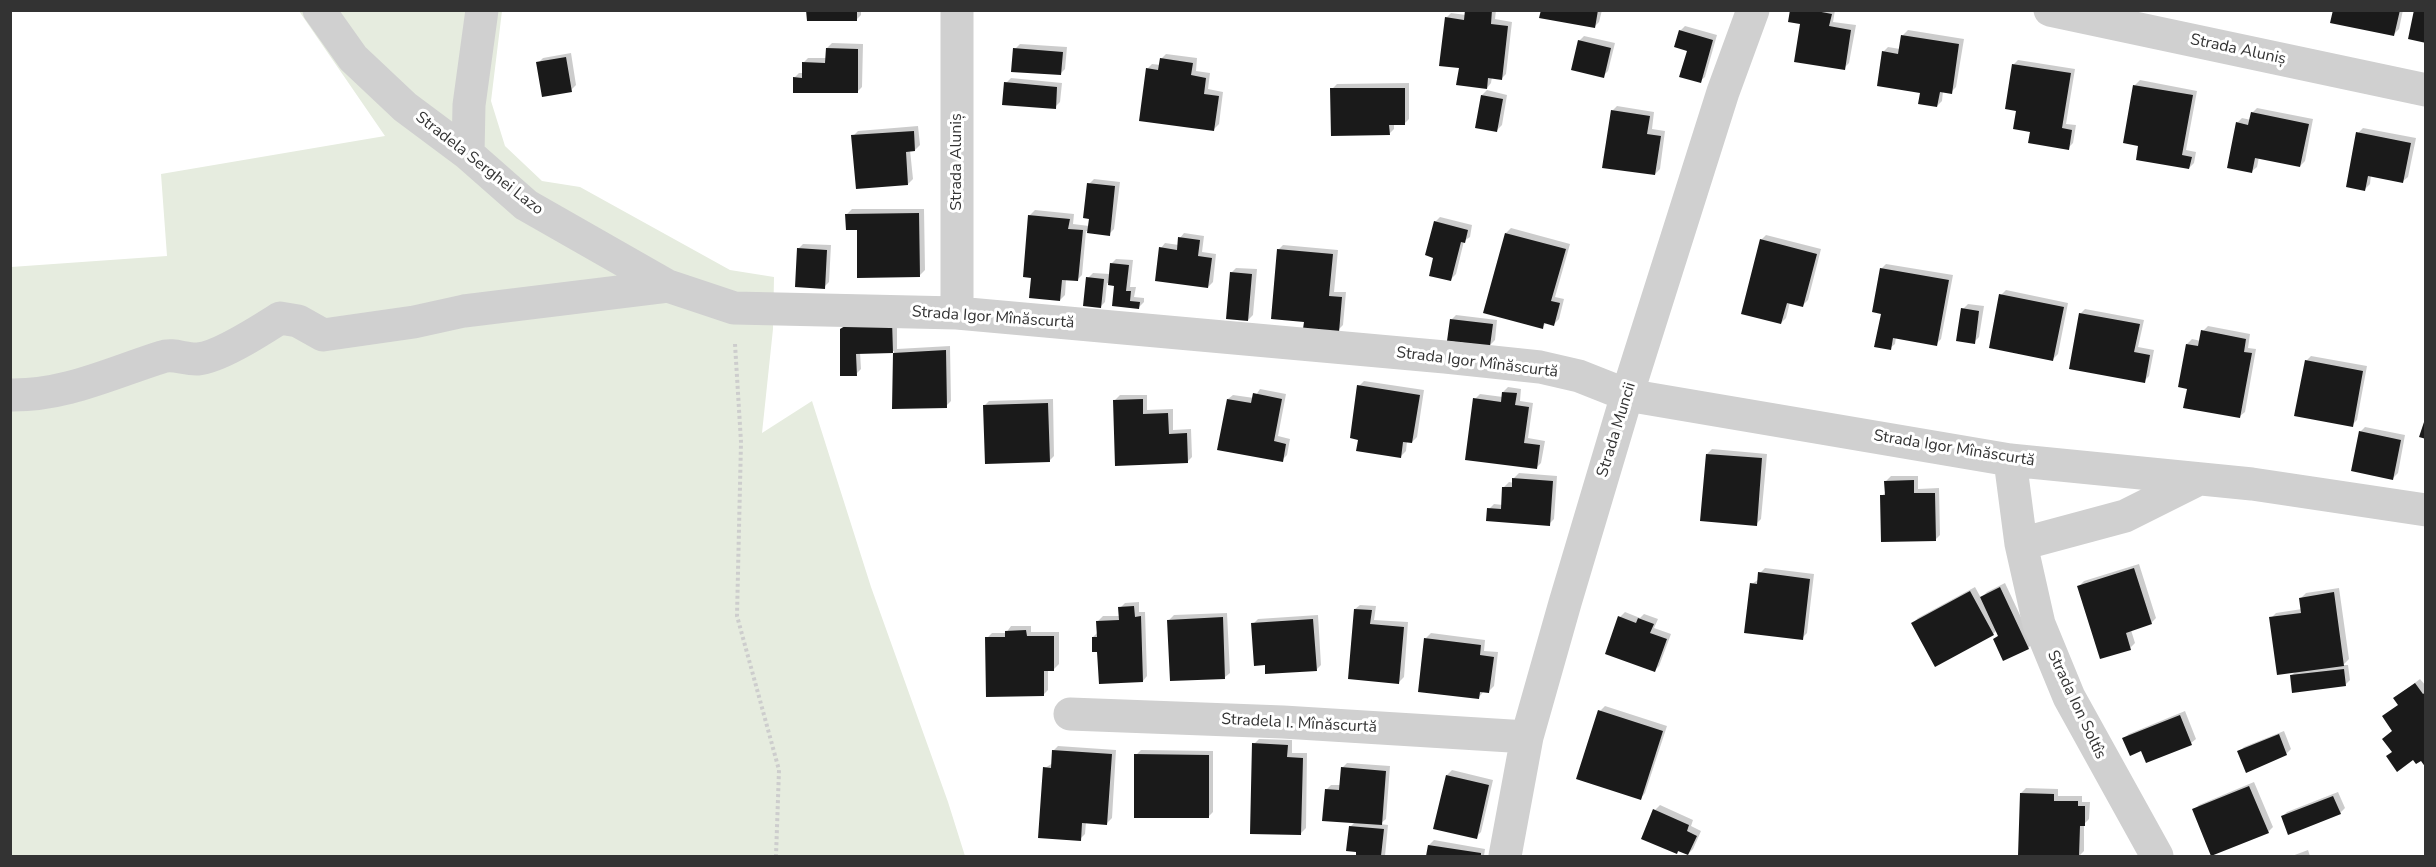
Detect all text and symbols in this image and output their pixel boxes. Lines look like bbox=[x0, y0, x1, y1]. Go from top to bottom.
street label: Strada Aluniș bbox=[2188, 30, 2288, 70]
street label: Stradela Serghei Lazo bbox=[411, 108, 547, 220]
street label: Strada Aluniș bbox=[947, 113, 967, 211]
street label: Strada Igor Mînăscurtă bbox=[911, 303, 1075, 333]
street label: Strada Igor Mînăscurtă bbox=[1395, 344, 1559, 382]
street label: Strada Muncii bbox=[1593, 380, 1641, 480]
street label: Strada Igor Mînăscurtă bbox=[1872, 427, 2036, 471]
street label: Strada Ion Soltîs bbox=[2042, 647, 2110, 763]
street label: Stradela I. Mînăscurtă bbox=[1221, 710, 1377, 738]

